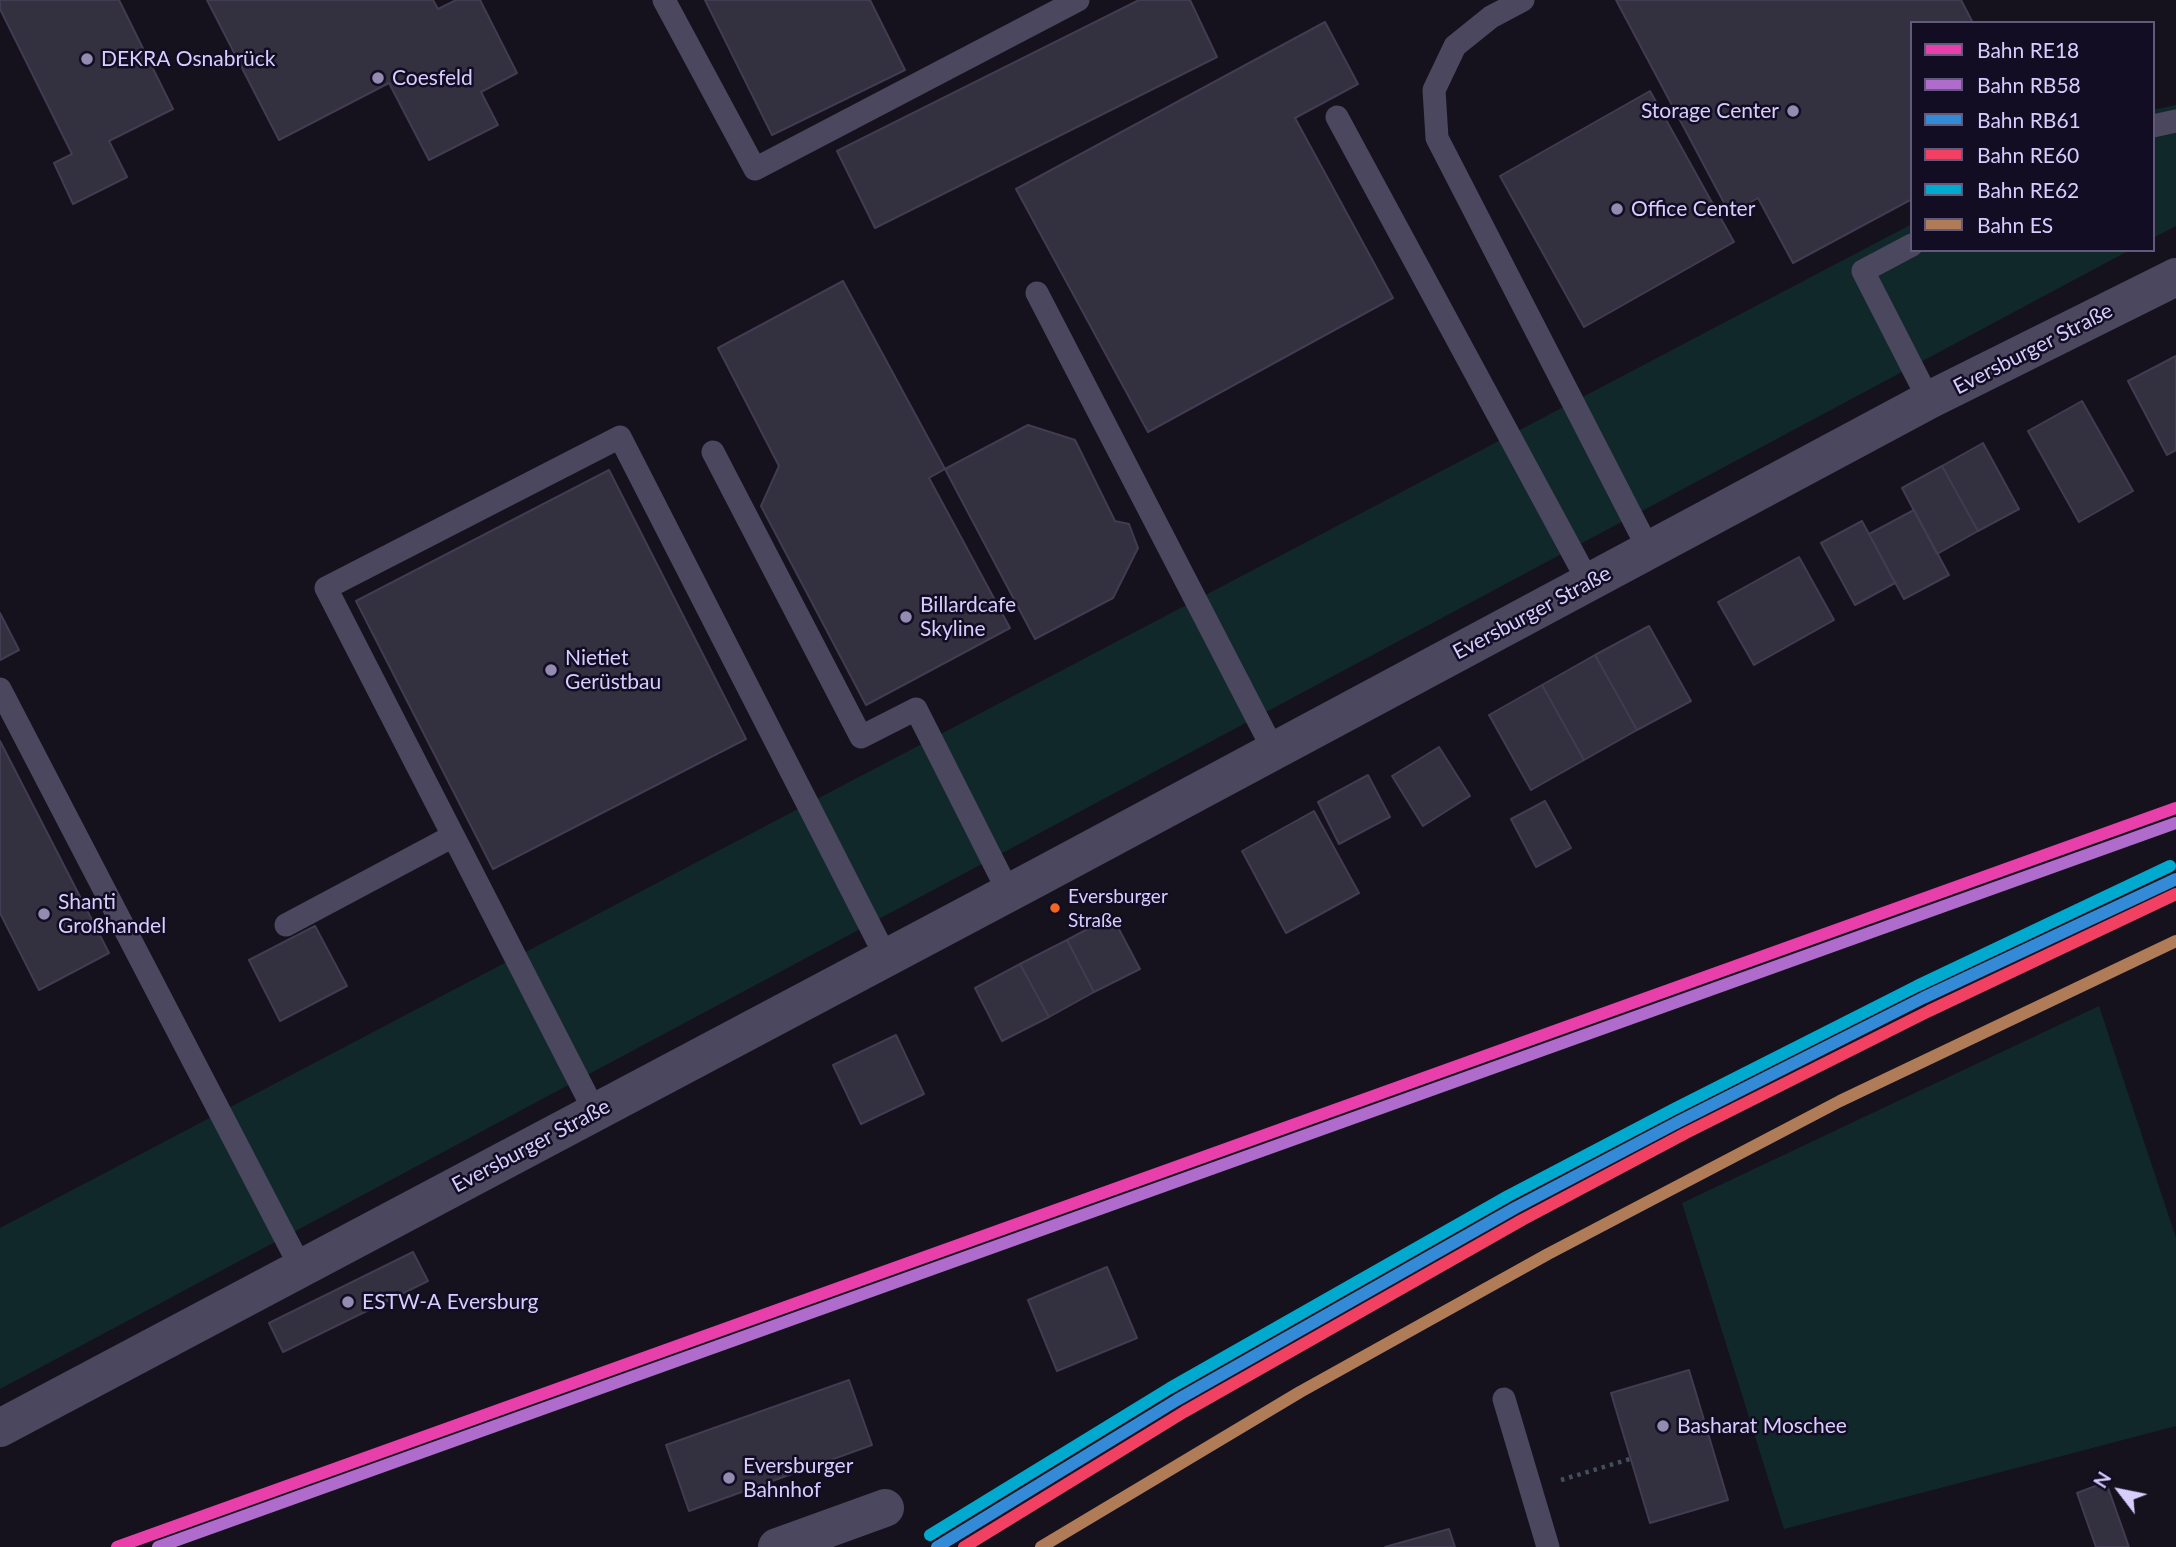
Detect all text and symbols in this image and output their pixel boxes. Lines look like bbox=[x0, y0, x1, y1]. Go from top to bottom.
legend bbox=[1910, 21, 2155, 252]
text: Bahn RE18 bbox=[1977, 37, 2079, 62]
place label: DEKRA Osnabrück bbox=[101, 46, 275, 72]
marker: DEKRA Osnabrück bbox=[79, 51, 95, 67]
place label: Coesfeld bbox=[392, 65, 473, 91]
marker: Coesfeld bbox=[370, 70, 386, 86]
text: Bahn RB58 bbox=[1977, 72, 2081, 97]
place label: Storage Center bbox=[1641, 98, 1779, 124]
marker: Storage Center bbox=[1785, 103, 1801, 119]
text: Bahn RB61 bbox=[1977, 107, 2081, 132]
text: Bahn RE60 bbox=[1977, 142, 2079, 167]
text: Bahn RE62 bbox=[1977, 177, 2079, 202]
place label: Office Center bbox=[1631, 196, 1755, 222]
marker: Office Center bbox=[1609, 201, 1625, 217]
text: Bahn ES bbox=[1977, 212, 2053, 237]
street label: Eversburger Straße bbox=[1949, 298, 2117, 400]
street label: Eversburger Straße bbox=[1449, 561, 1615, 665]
place label: Billardcafe Skyline bbox=[920, 592, 1016, 642]
marker: Billardcafe Skyline bbox=[898, 609, 914, 625]
place label: Nietiet Gerüstbau bbox=[565, 645, 661, 695]
marker: Nietiet Gerüstbau bbox=[543, 662, 559, 678]
place label: Eversburger Straße bbox=[1068, 886, 1168, 930]
place label: Shanti Großhandel bbox=[58, 889, 166, 939]
marker: Eversburger Straße bbox=[1048, 901, 1062, 915]
marker: Shanti Großhandel bbox=[36, 906, 52, 922]
street label: Eversburger Straße bbox=[448, 1094, 614, 1198]
place label: ESTW-A Eversburg bbox=[362, 1289, 538, 1315]
marker: ESTW-A Eversburg bbox=[340, 1294, 356, 1310]
place label: Basharat Moschee bbox=[1677, 1413, 1847, 1439]
marker: Basharat Moschee bbox=[1655, 1418, 1671, 1434]
place label: Eversburger Bahnhof bbox=[743, 1453, 853, 1503]
north arrow bbox=[2085, 1456, 2155, 1526]
text: N bbox=[2088, 1467, 2115, 1492]
marker: Eversburger Bahnhof bbox=[721, 1470, 737, 1486]

